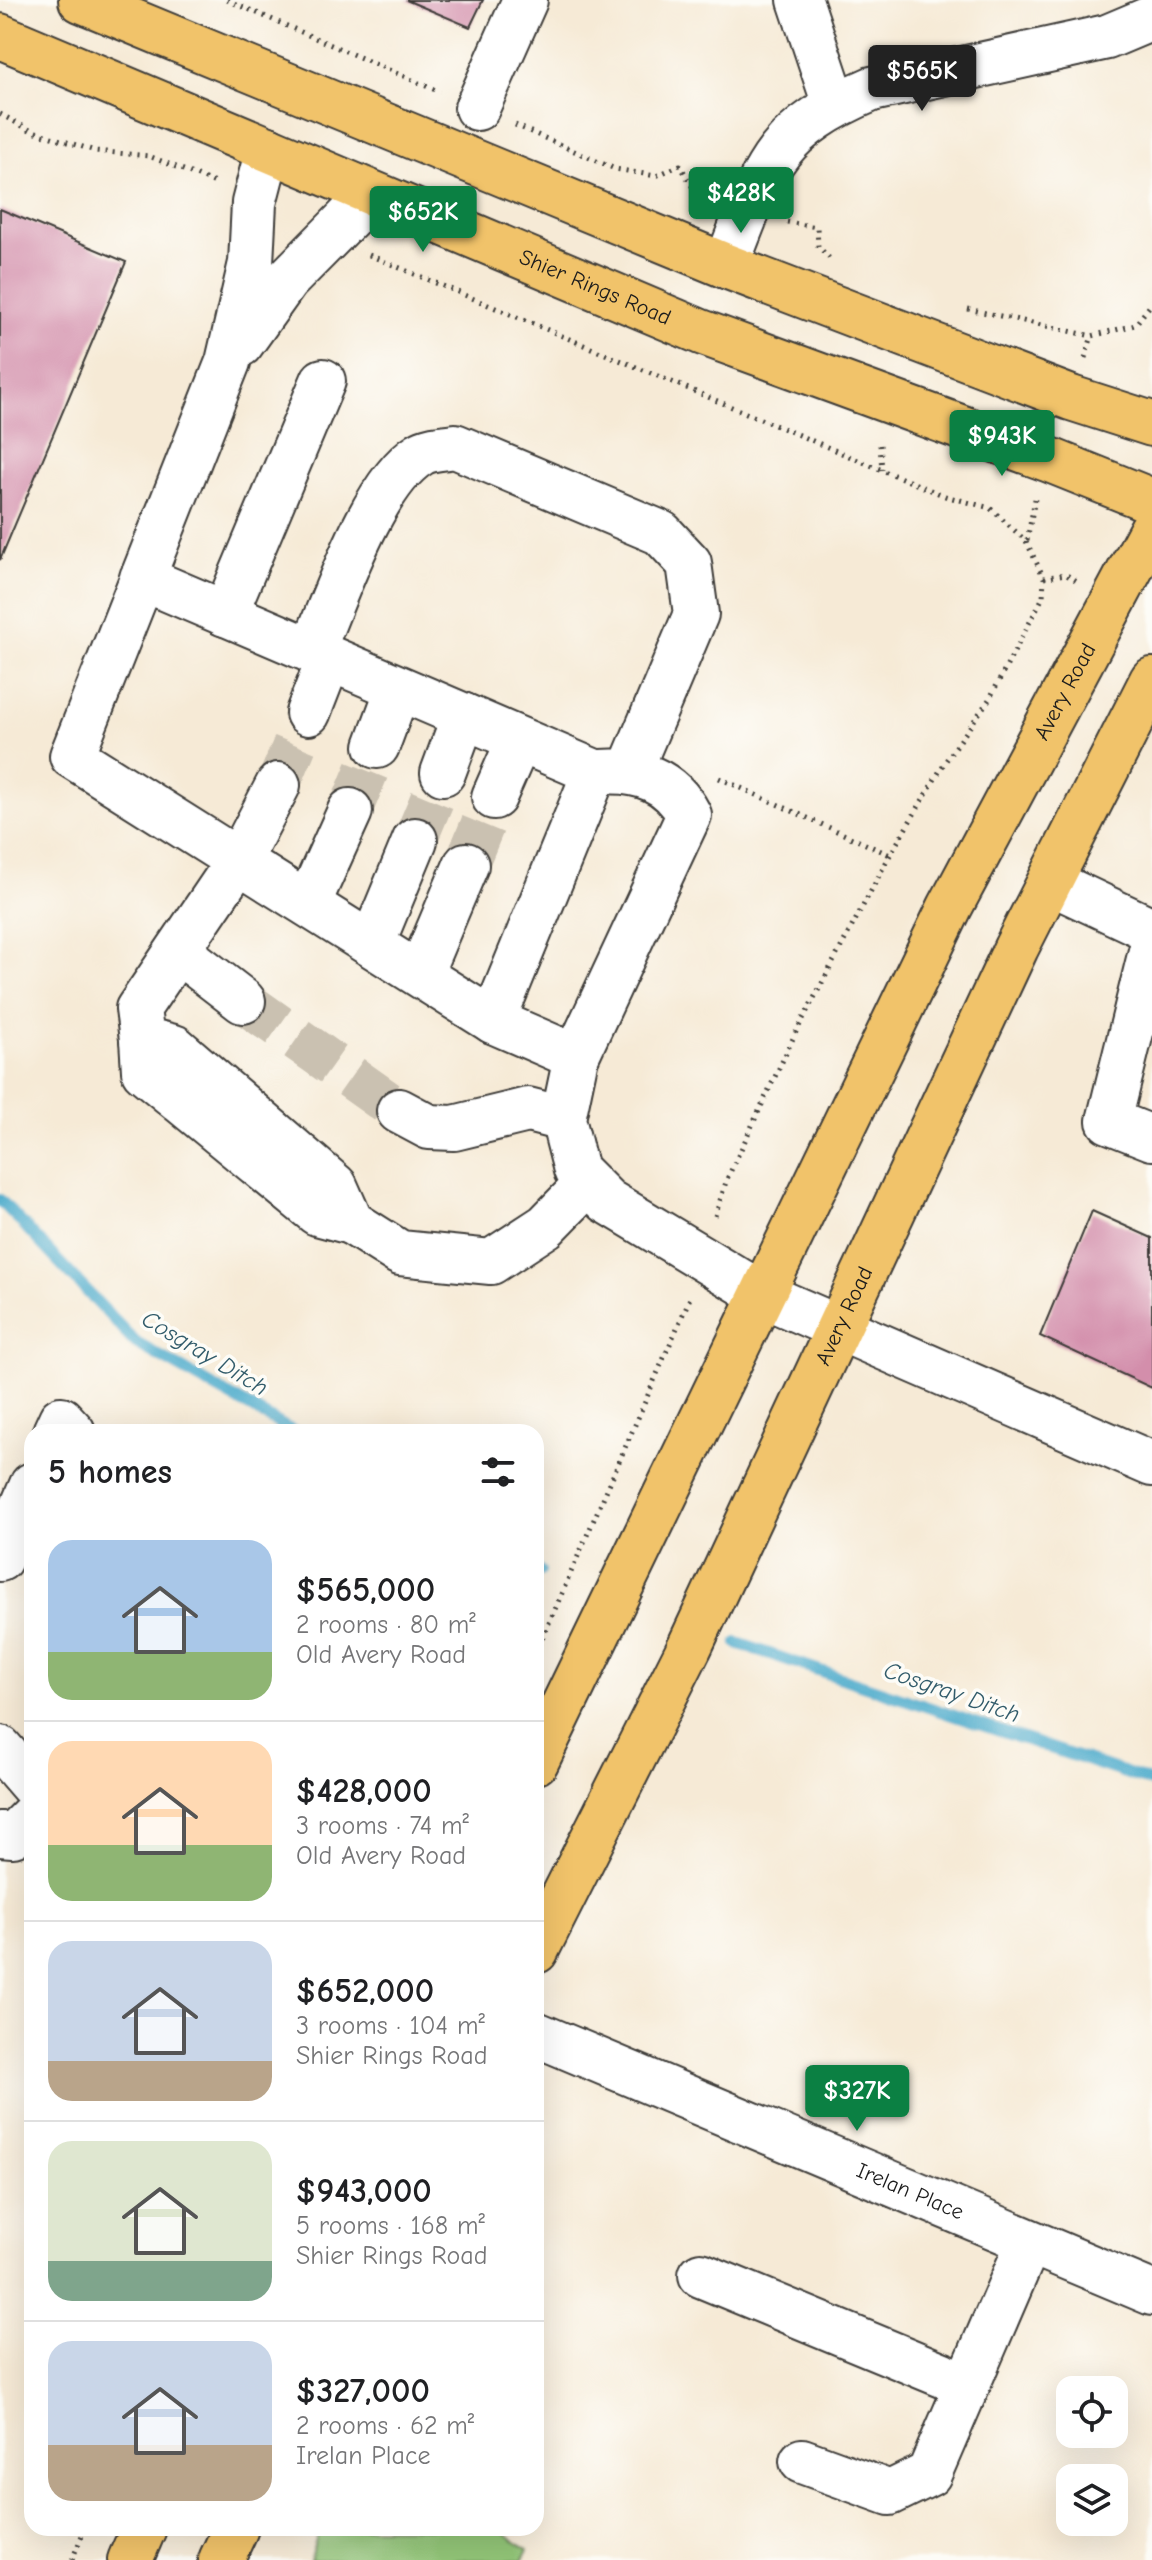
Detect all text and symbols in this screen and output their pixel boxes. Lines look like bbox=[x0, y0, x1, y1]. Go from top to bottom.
pin: $565K bbox=[866, 45, 978, 113]
text: $565K bbox=[886, 56, 958, 86]
pin: $428K bbox=[685, 167, 797, 235]
text: $428K bbox=[707, 178, 775, 208]
pin: $652K bbox=[367, 186, 479, 254]
text: $652K bbox=[388, 197, 458, 227]
street label: Shier Rings Road bbox=[515, 244, 675, 331]
pin: $943K bbox=[946, 410, 1058, 478]
text: $943K bbox=[968, 421, 1036, 451]
street label: Avery Road bbox=[1029, 639, 1101, 745]
street label: Avery Road bbox=[810, 1262, 878, 1369]
water label: Cosgray Ditch bbox=[137, 1304, 273, 1402]
icon: filters bbox=[476, 1450, 520, 1494]
text: 5 homes bbox=[48, 1452, 172, 1492]
text: $565,000 bbox=[296, 1570, 435, 1610]
icon: home bbox=[112, 1572, 208, 1668]
text: 2 rooms · 80 m² bbox=[296, 1610, 476, 1640]
text: Old Avery Road bbox=[296, 1640, 466, 1670]
water label: Cosgray Ditch bbox=[880, 1656, 1024, 1728]
text: $428,000 bbox=[296, 1771, 432, 1811]
icon: home bbox=[112, 1773, 208, 1869]
text: 3 rooms · 74 m² bbox=[296, 1811, 469, 1841]
text: Old Avery Road bbox=[296, 1841, 466, 1871]
text: $652,000 bbox=[296, 1971, 434, 2011]
icon: home bbox=[112, 1973, 208, 2069]
text: 3 rooms · 104 m² bbox=[296, 2011, 485, 2041]
text: Shier Rings Road bbox=[296, 2041, 487, 2071]
pin: $327K bbox=[801, 2065, 913, 2133]
text: $327K bbox=[823, 2076, 891, 2106]
street label: Irelan Place bbox=[853, 2157, 968, 2225]
text: $943,000 bbox=[296, 2171, 432, 2211]
icon: home bbox=[112, 2173, 208, 2269]
text: 5 rooms · 168 m² bbox=[296, 2211, 485, 2241]
text: Shier Rings Road bbox=[296, 2241, 487, 2271]
text: $327,000 bbox=[296, 2371, 430, 2411]
icon: home bbox=[112, 2373, 208, 2469]
map controls bbox=[1056, 2376, 1128, 2536]
button: locate bbox=[1056, 2376, 1128, 2448]
text: 2 rooms · 62 m² bbox=[296, 2411, 474, 2441]
text: Irelan Place bbox=[296, 2441, 430, 2471]
button: layers bbox=[1056, 2464, 1128, 2536]

